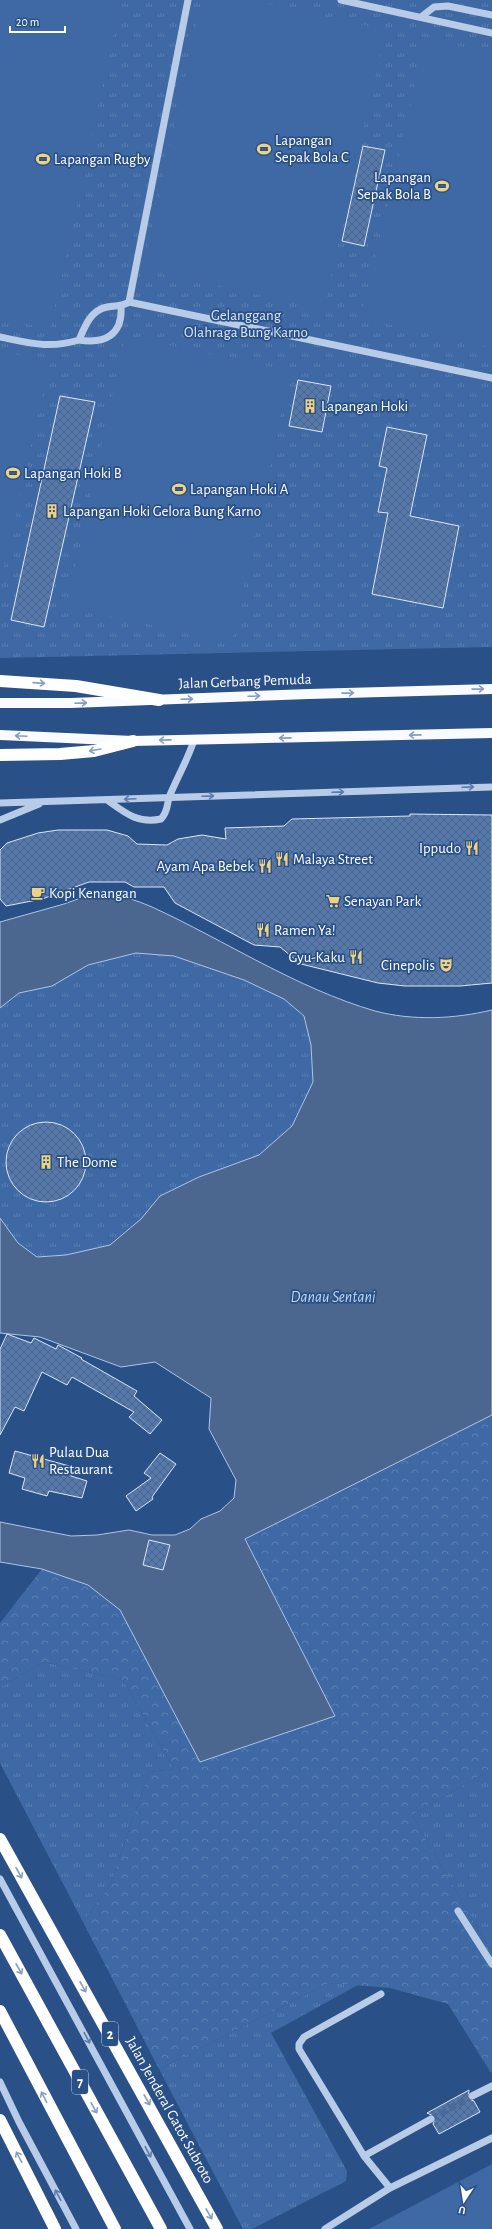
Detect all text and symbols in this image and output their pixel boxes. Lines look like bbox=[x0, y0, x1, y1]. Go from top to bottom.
scale bar bbox=[10, 8, 65, 34]
text: 20 m bbox=[16, 16, 39, 28]
place label: Lapangan Sepak Bola C bbox=[275, 133, 349, 165]
sports icon: Lapangan Sepak Bola C bbox=[256, 141, 272, 157]
sports icon: Lapangan Rugby bbox=[35, 151, 51, 167]
place label: Lapangan Rugby bbox=[54, 152, 151, 167]
place label: Lapangan Sepak Bola B bbox=[357, 170, 431, 202]
sports icon: Lapangan Sepak Bola B bbox=[434, 178, 450, 194]
park label: Gelanggang Olahraga Bung Karno bbox=[184, 308, 308, 340]
building icon: Lapangan Hoki bbox=[302, 398, 318, 414]
place label: Lapangan Hoki bbox=[321, 399, 408, 414]
sports icon: Lapangan Hoki B bbox=[5, 465, 21, 481]
place label: Lapangan Hoki B bbox=[24, 466, 122, 481]
sports icon: Lapangan Hoki A bbox=[171, 481, 187, 497]
place label: Lapangan Hoki A bbox=[190, 482, 289, 497]
building icon: Lapangan Hoki Gelora Bung Karno bbox=[44, 503, 60, 519]
place label: Lapangan Hoki Gelora Bung Karno bbox=[63, 504, 261, 519]
street label: Jalan Gerbang Pemuda bbox=[178, 672, 312, 691]
one-way arrow bbox=[32, 680, 45, 687]
one-way arrow bbox=[471, 686, 484, 693]
one-way arrow bbox=[341, 689, 354, 696]
one-way arrow bbox=[247, 692, 260, 700]
one-way arrow bbox=[180, 695, 193, 702]
one-way arrow bbox=[74, 699, 87, 707]
one-way arrow bbox=[409, 731, 422, 739]
one-way arrow bbox=[15, 732, 28, 739]
one-way arrow bbox=[279, 734, 292, 741]
one-way arrow bbox=[159, 736, 172, 744]
one-way arrow bbox=[89, 746, 102, 754]
one-way arrow bbox=[461, 784, 474, 791]
one-way arrow bbox=[331, 788, 344, 795]
one-way arrow bbox=[201, 792, 214, 800]
one-way arrow bbox=[124, 795, 137, 803]
restaurant icon: Ippudo bbox=[464, 840, 480, 856]
place label: Ippudo bbox=[419, 841, 461, 856]
restaurant icon: Malaya Street bbox=[274, 851, 290, 867]
place label: Malaya Street bbox=[293, 852, 373, 867]
restaurant icon: Ayam Apa Bebek bbox=[257, 858, 273, 874]
place label: Ayam Apa Bebek bbox=[156, 859, 254, 874]
cafe icon: Kopi Kenangan bbox=[30, 885, 46, 901]
place label: Kopi Kenangan bbox=[49, 886, 137, 901]
supermarket icon: Senayan Park bbox=[325, 893, 341, 909]
place label: Senayan Park bbox=[344, 894, 421, 909]
restaurant icon: Ramen Ya! bbox=[255, 922, 271, 938]
place label: Ramen Ya! bbox=[274, 923, 336, 938]
restaurant icon: Gyu-Kaku bbox=[348, 949, 364, 965]
place label: Gyu-Kaku bbox=[289, 950, 345, 965]
theatre icon: Cinepolis bbox=[438, 957, 454, 973]
place label: Cinepolis bbox=[381, 958, 435, 973]
building icon: The Dome bbox=[38, 1154, 54, 1170]
place label: The Dome bbox=[57, 1155, 117, 1170]
water label: Danau Sentani bbox=[291, 1289, 376, 1305]
place label: Pulau Dua Restaurant bbox=[49, 1445, 113, 1477]
restaurant icon: Pulau Dua Restaurant bbox=[30, 1453, 46, 1469]
one-way arrow bbox=[16, 1867, 24, 1879]
one-way arrow bbox=[15, 1963, 23, 1975]
one-way arrow bbox=[80, 1980, 87, 1992]
road number: 2 bbox=[102, 2022, 118, 2046]
one-way arrow bbox=[83, 2032, 91, 2044]
street label: Jalan Jenderal Gatot Subroto bbox=[123, 2034, 216, 2186]
road number: 7 bbox=[72, 2070, 88, 2094]
one-way arrow bbox=[40, 2091, 48, 2103]
one-way arrow bbox=[143, 2094, 151, 2106]
one-way arrow bbox=[91, 2102, 99, 2114]
one-way arrow bbox=[145, 2146, 153, 2158]
one-way arrow bbox=[14, 2151, 22, 2163]
north arrow bbox=[444, 2181, 484, 2221]
one-way arrow bbox=[53, 2189, 61, 2201]
text: U bbox=[457, 2204, 467, 2216]
one-way arrow bbox=[206, 2208, 213, 2220]

